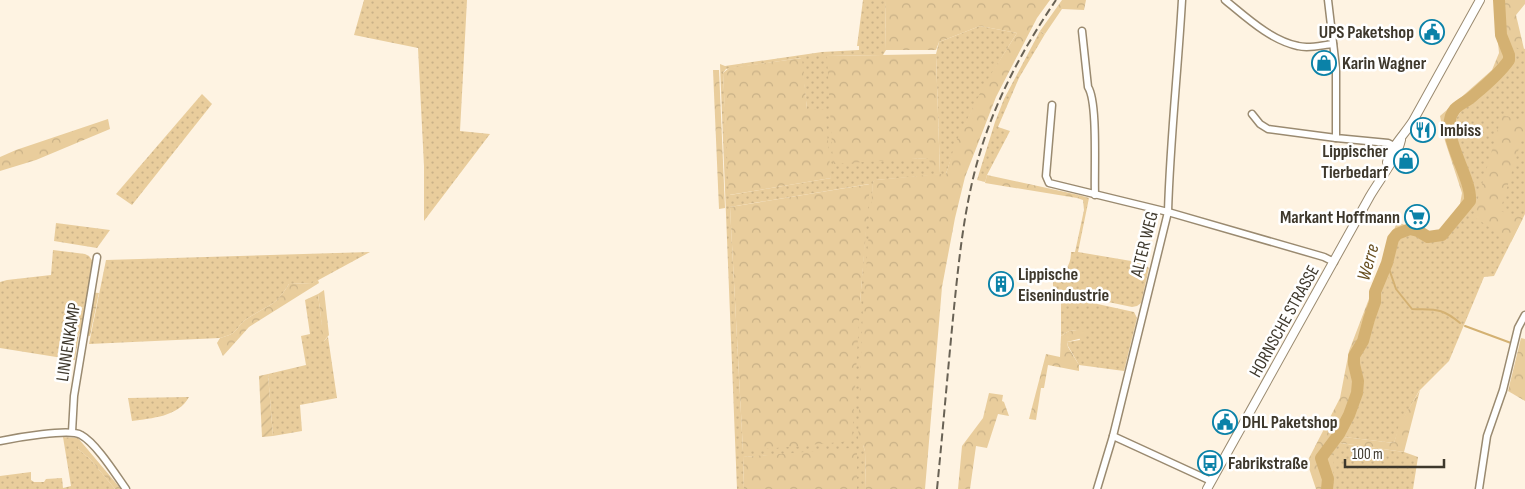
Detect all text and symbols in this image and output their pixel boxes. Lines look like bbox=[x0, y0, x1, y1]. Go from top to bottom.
public building icon: UPS Paketshop bbox=[1419, 19, 1445, 45]
place label: UPS Paketshop bbox=[1319, 22, 1414, 43]
shop icon: Karin Wagner bbox=[1311, 50, 1337, 76]
place label: Karin Wagner bbox=[1342, 53, 1427, 74]
restaurant icon: Imbiss bbox=[1410, 117, 1436, 143]
place label: Imbiss bbox=[1440, 120, 1481, 141]
place label: Lippischer Tierbedarf bbox=[1321, 141, 1388, 183]
shop icon: Lippischer Tierbedarf bbox=[1393, 148, 1419, 174]
supermarket icon: Markant Hoffmann bbox=[1404, 204, 1430, 230]
place label: Markant Hoffmann bbox=[1280, 207, 1400, 228]
street label: ALTER WEG bbox=[1126, 209, 1163, 280]
water label: Werre bbox=[1352, 241, 1385, 283]
street label: HORNSCHE STRASSE bbox=[1245, 262, 1324, 381]
place label: Lippische Eisenindustrie bbox=[1018, 264, 1109, 306]
building icon: Lippische Eisenindustrie bbox=[988, 271, 1014, 297]
street label: LINNENKAMP bbox=[52, 301, 85, 383]
public building icon: DHL Paketshop bbox=[1212, 409, 1238, 435]
place label: DHL Paketshop bbox=[1242, 412, 1338, 433]
scale bar bbox=[1345, 436, 1444, 468]
text: 100 m bbox=[1352, 445, 1383, 464]
bus stop icon: Fabrikstraße bbox=[1197, 450, 1223, 476]
place label: Fabrikstraße bbox=[1228, 453, 1308, 474]

